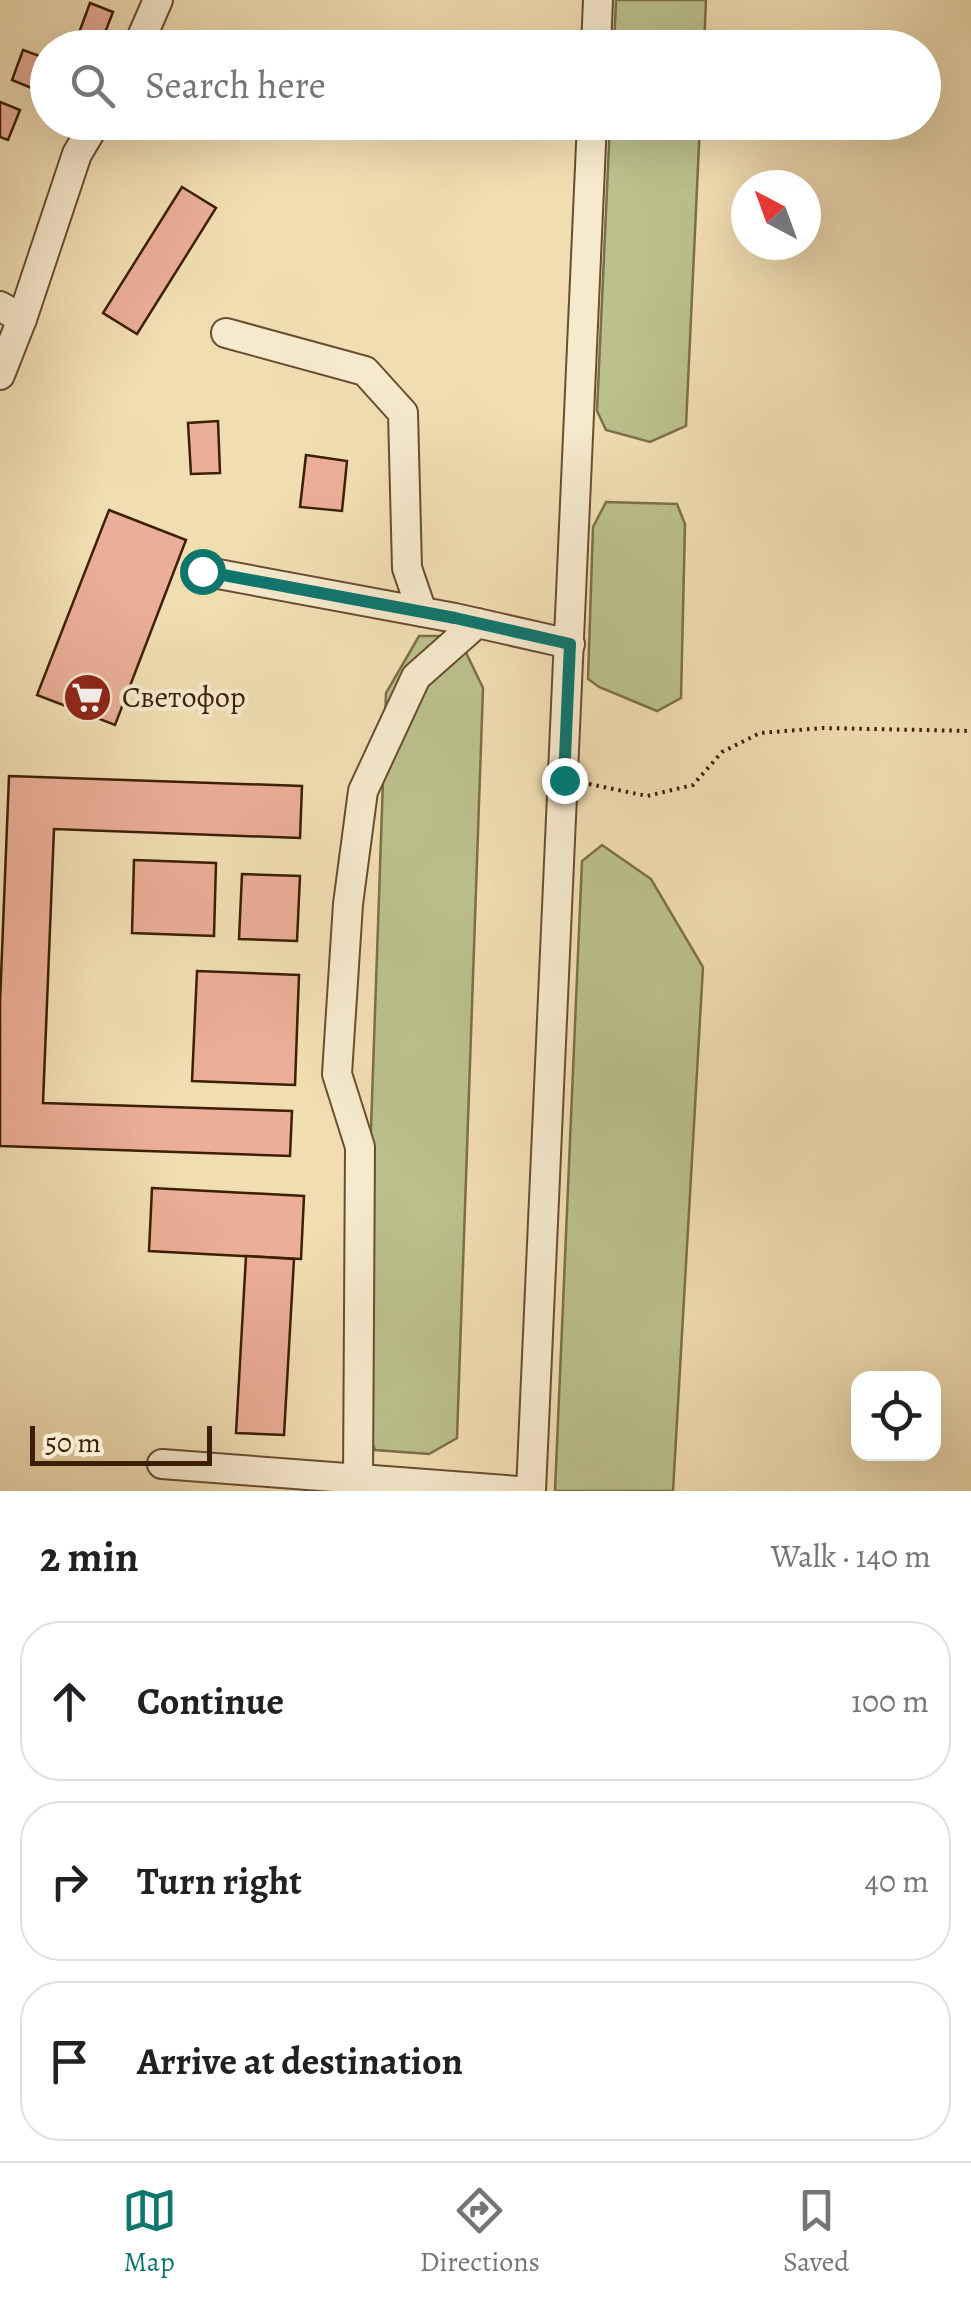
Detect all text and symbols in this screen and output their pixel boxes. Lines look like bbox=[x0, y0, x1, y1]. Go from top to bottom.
search box bbox=[30, 30, 941, 140]
icon: search bbox=[65, 58, 120, 113]
text: Search here bbox=[145, 59, 326, 111]
north arrow bbox=[731, 170, 821, 260]
route start bbox=[180, 549, 226, 595]
supermarket icon: Светофор bbox=[61, 671, 113, 723]
place label: Светофор bbox=[122, 677, 246, 717]
route end bbox=[542, 758, 588, 804]
map controls bbox=[851, 1371, 941, 1461]
button: locate bbox=[851, 1371, 941, 1461]
scale bar bbox=[30, 1421, 212, 1466]
text: 50 m bbox=[45, 1424, 101, 1462]
text: 2 min bbox=[40, 1528, 139, 1585]
text: Walk · 140 m bbox=[771, 1534, 931, 1578]
icon: ahead bbox=[42, 1674, 97, 1729]
text: Continue bbox=[137, 1675, 284, 1727]
text: 100 m bbox=[851, 1679, 929, 1723]
icon: right bbox=[42, 1854, 97, 1909]
text: Turn right bbox=[137, 1855, 302, 1907]
text: 40 m bbox=[864, 1859, 929, 1903]
icon: arrive bbox=[42, 2034, 97, 2089]
text: Arrive at destination bbox=[137, 2035, 463, 2087]
tab: Map bbox=[122, 2183, 177, 2281]
tab: Directions bbox=[420, 2183, 540, 2281]
tab: Saved bbox=[783, 2183, 849, 2281]

